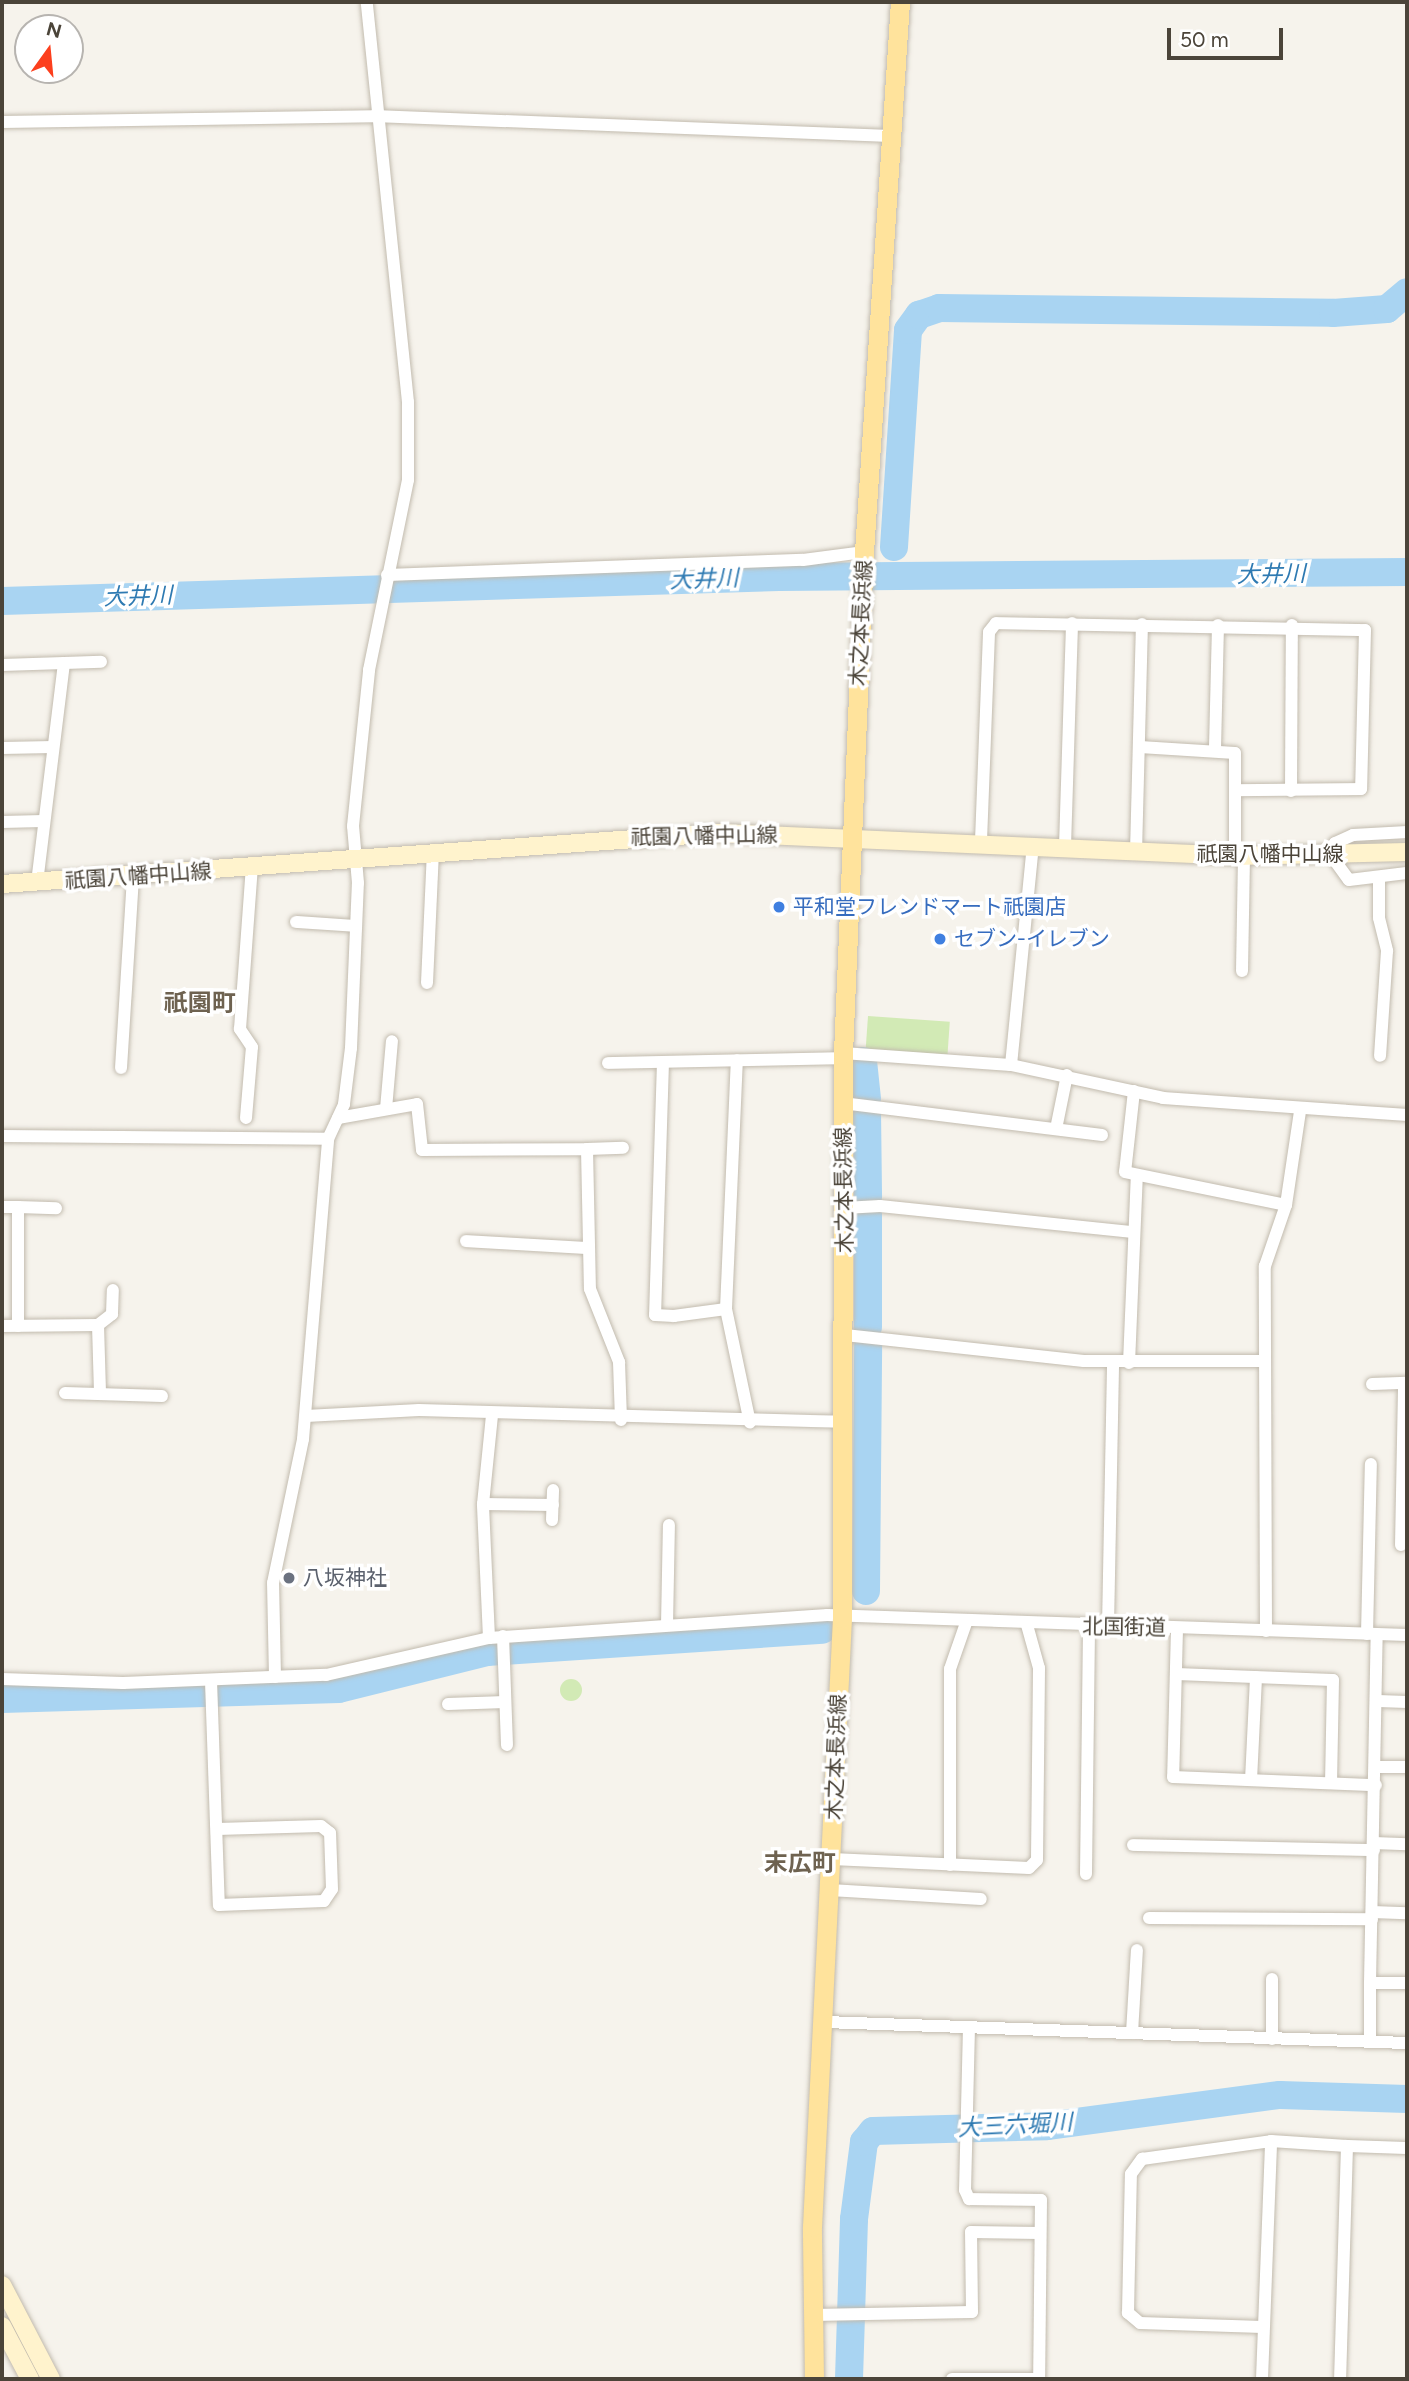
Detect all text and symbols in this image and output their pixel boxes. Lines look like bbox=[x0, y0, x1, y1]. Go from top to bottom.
north arrow bbox=[14, 14, 84, 84]
scale bar bbox=[1171, 14, 1286, 58]
text: N bbox=[44, 17, 64, 43]
text: 50 m bbox=[1180, 27, 1229, 52]
street label: 木之本長浜線 bbox=[845, 559, 877, 687]
water label: 大井川 bbox=[1236, 560, 1306, 588]
water label: 大井川 bbox=[669, 564, 739, 594]
water label: 大井川 bbox=[103, 581, 173, 611]
street label: 祇園八幡中山線 bbox=[630, 822, 778, 850]
street label: 祇園八幡中山線 bbox=[1197, 841, 1343, 867]
street label: 祇園八幡中山線 bbox=[64, 858, 212, 894]
place label: 平和堂フレンドマート祇園店 bbox=[793, 894, 1066, 920]
marker: 平和堂フレンドマート祇園店 bbox=[771, 899, 787, 915]
place label: セブン-イレブン bbox=[954, 926, 1110, 952]
marker: セブン-イレブン bbox=[932, 931, 948, 947]
district label: 祇園町 bbox=[164, 989, 236, 1017]
street label: 木之本長浜線 bbox=[830, 1127, 858, 1253]
place label: 八坂神社 bbox=[303, 1565, 387, 1591]
marker: 八坂神社 bbox=[281, 1570, 297, 1586]
street label: 北国街道 bbox=[1082, 1614, 1166, 1640]
street label: 木之本長浜線 bbox=[821, 1694, 851, 1820]
district label: 末広町 bbox=[764, 1849, 836, 1877]
water label: 大三六堀川 bbox=[957, 2108, 1073, 2142]

